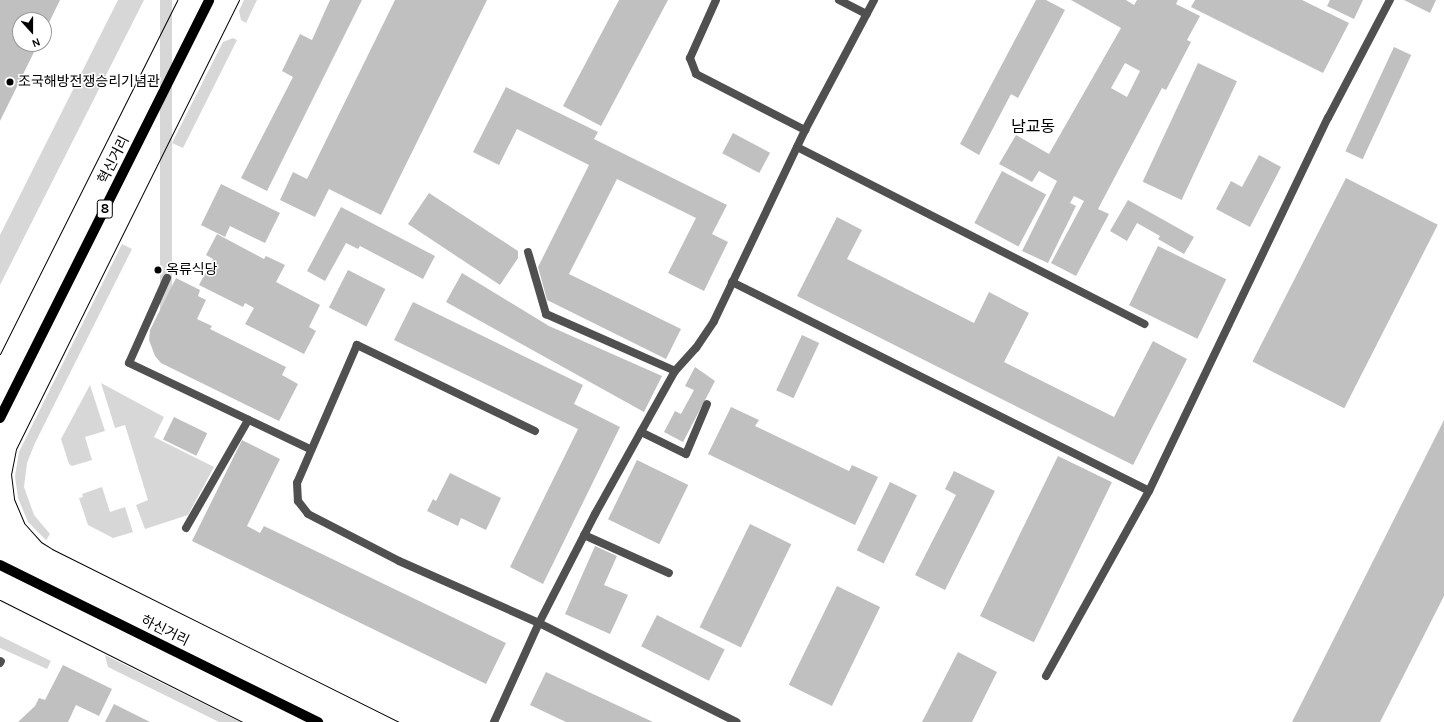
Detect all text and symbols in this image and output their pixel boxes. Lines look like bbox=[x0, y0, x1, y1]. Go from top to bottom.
north arrow bbox=[12, 12, 52, 52]
text: N bbox=[30, 35, 42, 50]
place label: 조국해방전쟁승리기념관 bbox=[18, 74, 160, 90]
marker: 조국해방전쟁승리기념관 bbox=[5, 77, 15, 87]
district label: 남교동 bbox=[1011, 117, 1055, 137]
street label: 혁신거리 bbox=[95, 133, 133, 187]
road number: 8 bbox=[96, 198, 114, 220]
place label: 옥류식당 bbox=[166, 262, 218, 278]
marker: 옥류식당 bbox=[153, 265, 163, 275]
street label: 하신거리 bbox=[138, 612, 192, 650]

